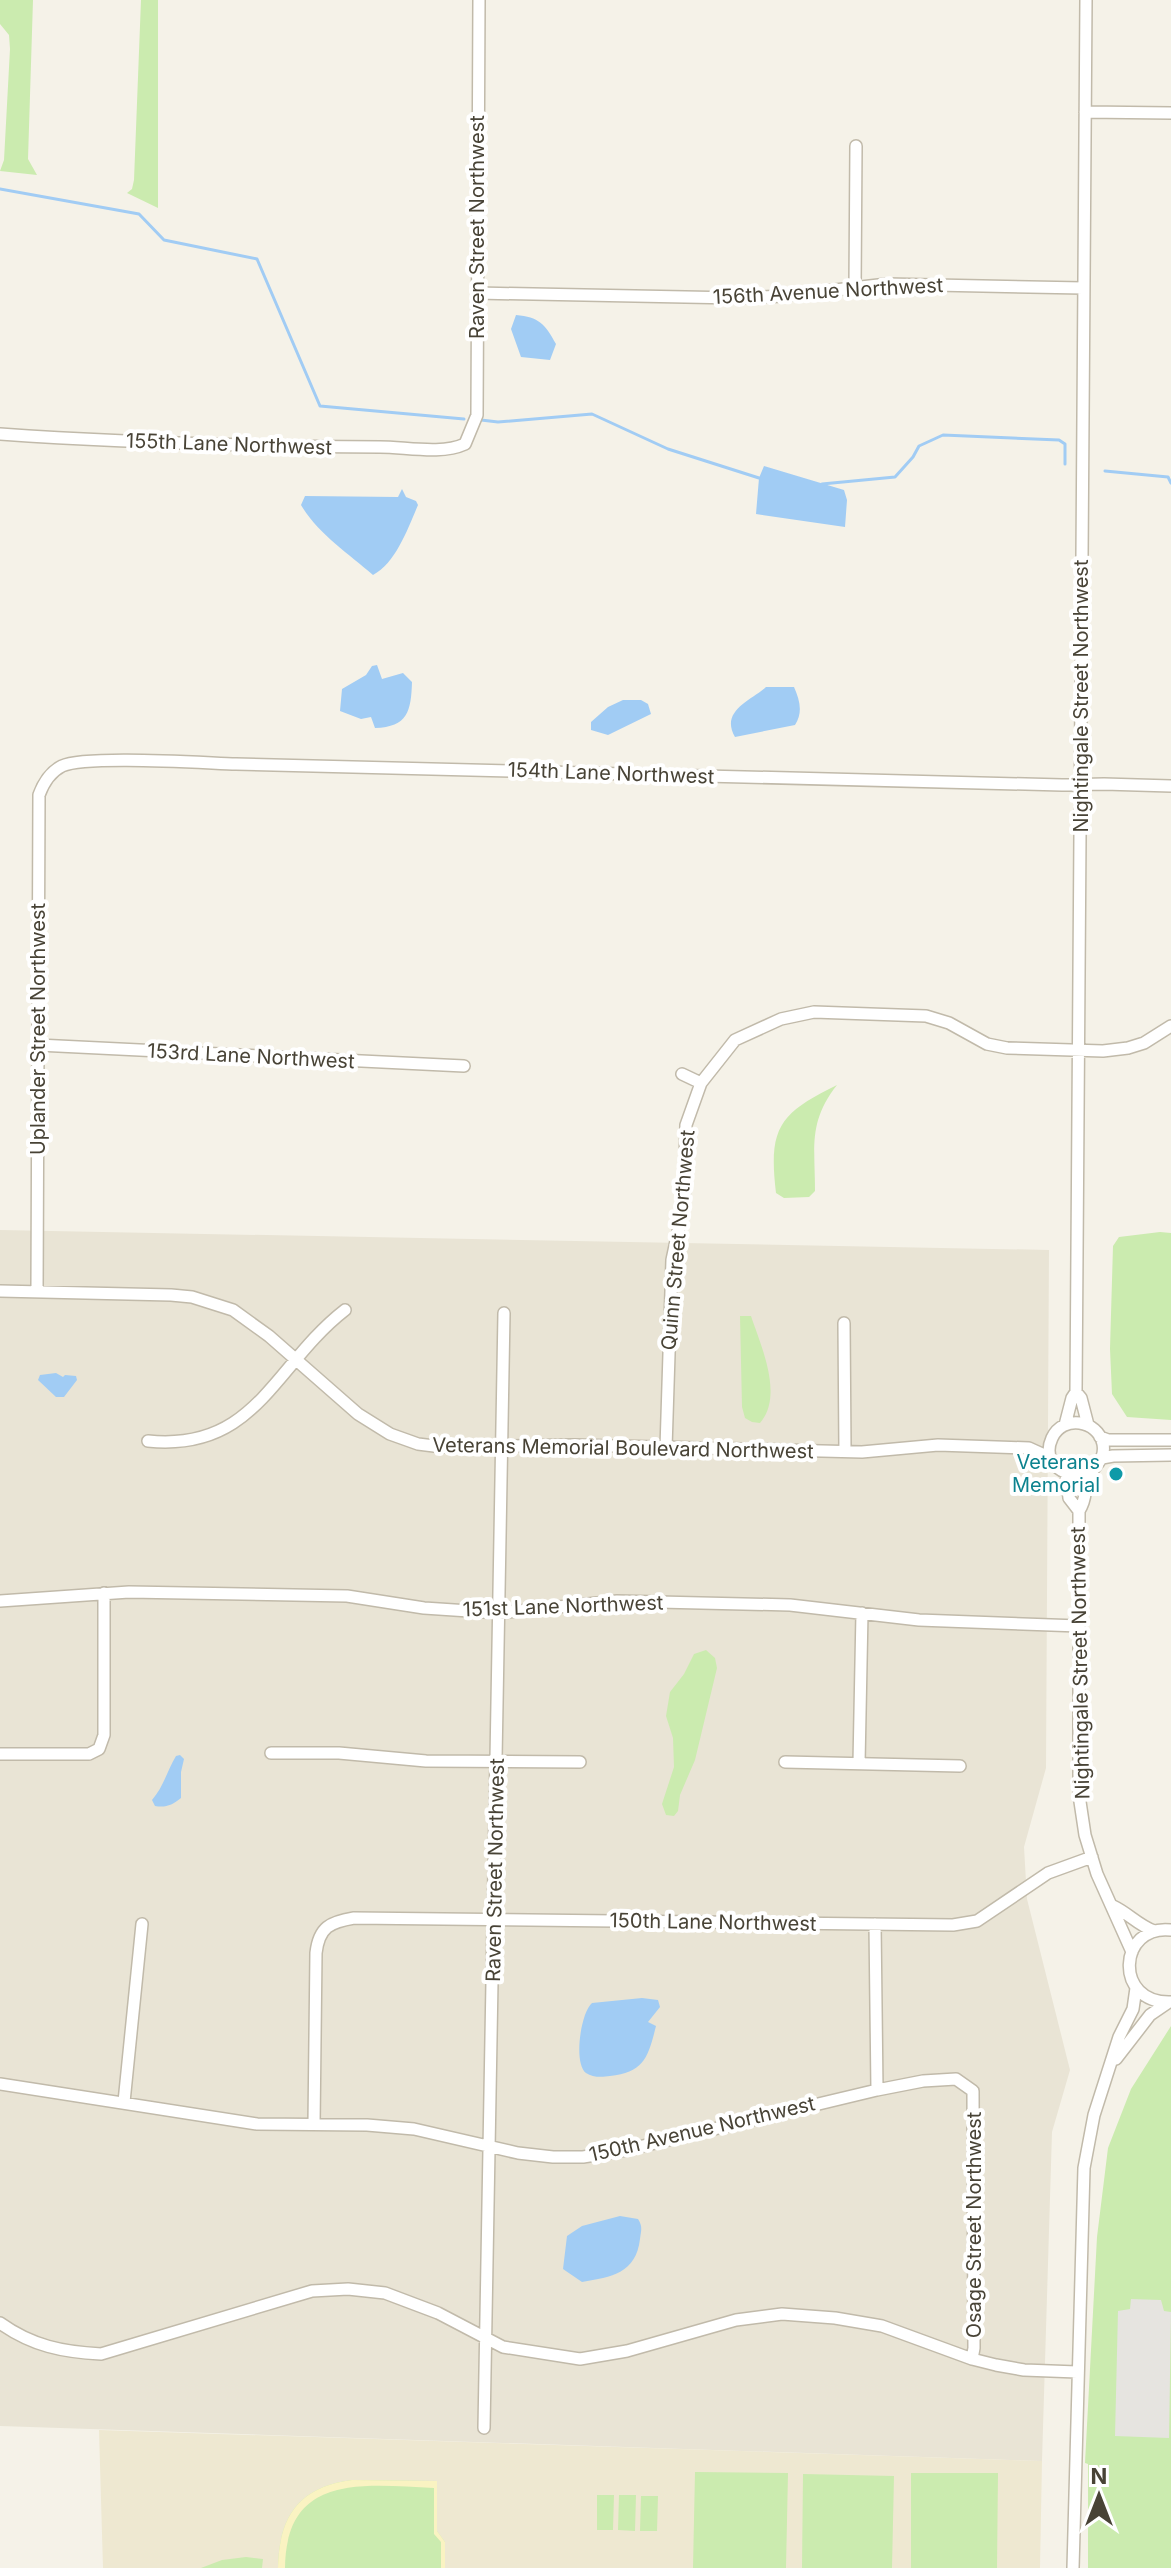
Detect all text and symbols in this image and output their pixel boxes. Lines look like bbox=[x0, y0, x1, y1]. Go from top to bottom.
street label: Raven Street Northwest bbox=[465, 115, 489, 339]
street label: 156th Avenue Northwest bbox=[712, 273, 944, 309]
street label: 155th Lane Northwest bbox=[126, 428, 333, 460]
street label: Nightingale Street Northwest bbox=[1069, 559, 1093, 832]
street label: 154th Lane Northwest bbox=[507, 757, 715, 789]
street label: Uplander Street Northwest bbox=[26, 902, 50, 1155]
street label: 153rd Lane Northwest bbox=[147, 1039, 356, 1073]
street label: Quinn Street Northwest bbox=[656, 1128, 700, 1351]
street label: Veterans Memorial Boulevard Northwest bbox=[432, 1433, 814, 1463]
place label: Veterans Memorial bbox=[1012, 1450, 1100, 1497]
marker: Veterans Memorial bbox=[1107, 1465, 1125, 1483]
street label: Nightingale Street Northwest bbox=[1066, 1526, 1094, 1800]
street label: 151st Lane Northwest bbox=[462, 1590, 664, 1621]
street label: Raven Street Northwest bbox=[481, 1757, 509, 1982]
street label: 150th Lane Northwest bbox=[609, 1908, 817, 1936]
street label: 150th Avenue Northwest bbox=[587, 2091, 818, 2167]
street label: Osage Street Northwest bbox=[962, 2111, 986, 2338]
north arrow bbox=[1059, 2456, 1139, 2536]
text: N bbox=[1091, 2463, 1107, 2489]

